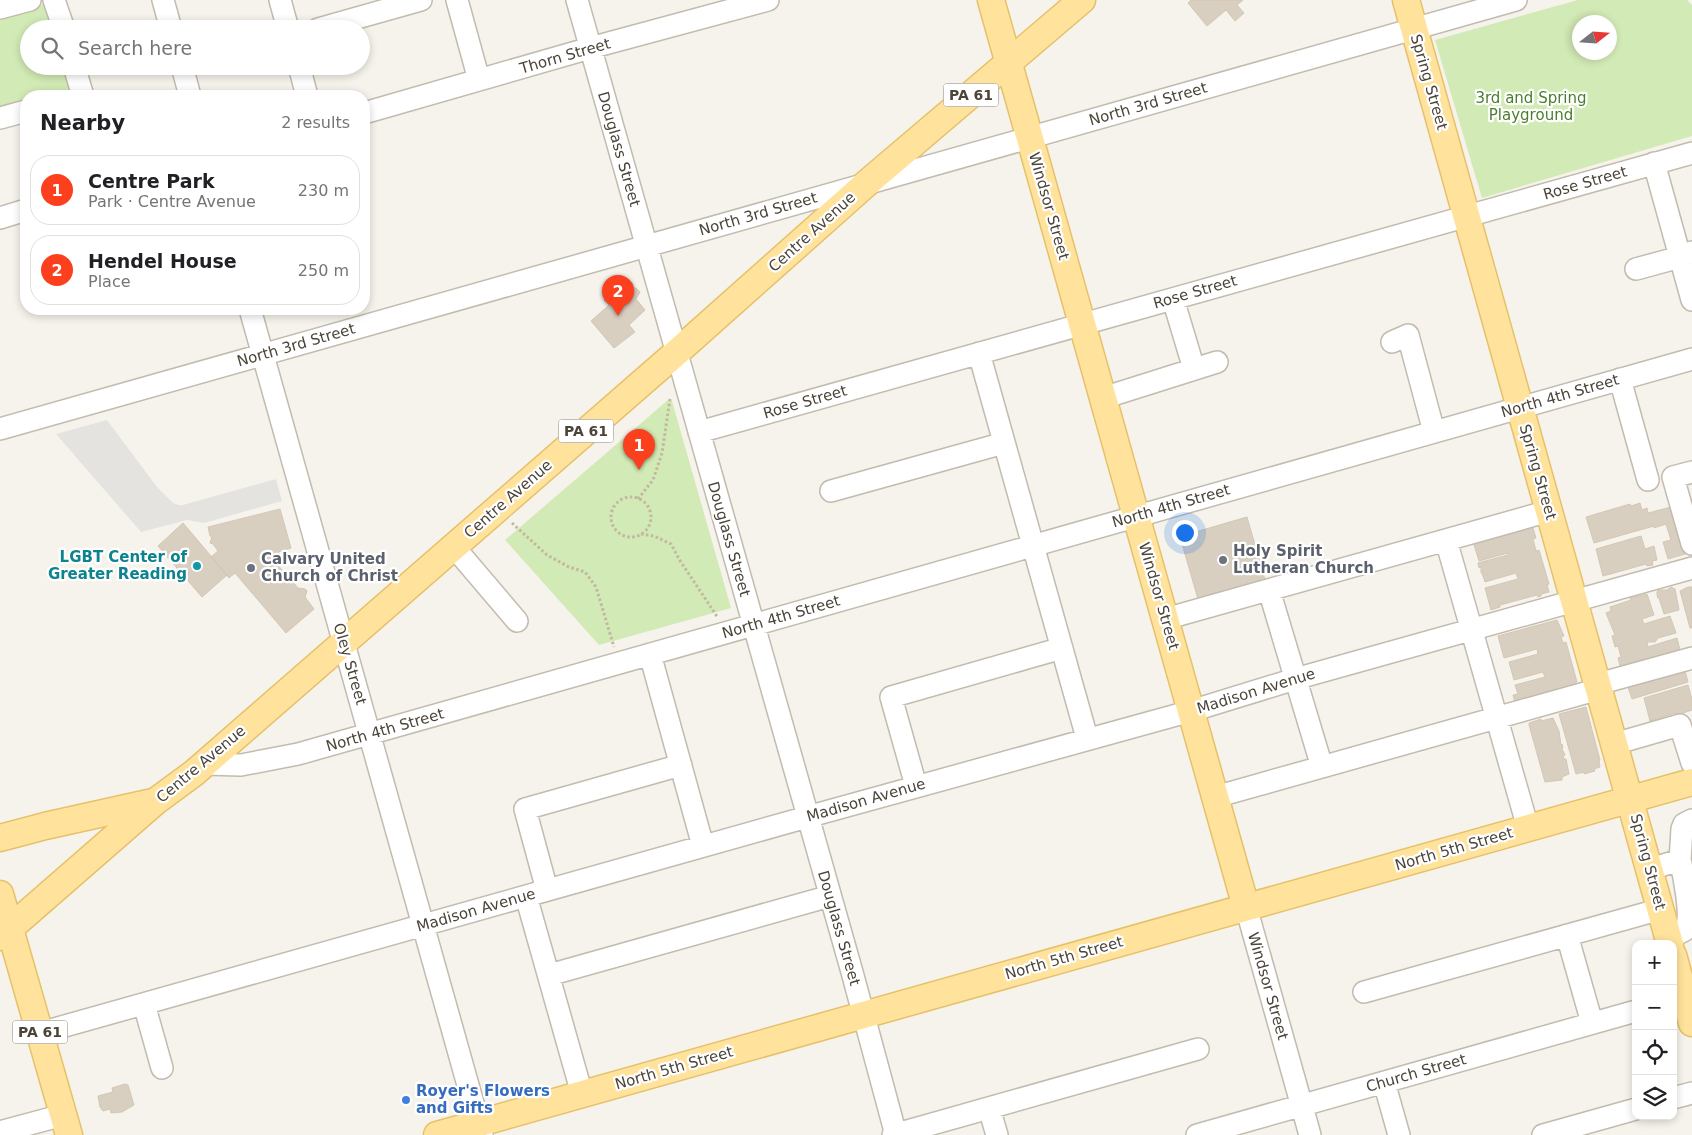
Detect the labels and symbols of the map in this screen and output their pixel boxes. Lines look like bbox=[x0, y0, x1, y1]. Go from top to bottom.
north arrow bbox=[1572, 15, 1617, 60]
street label: Spring Street bbox=[1407, 32, 1451, 132]
street label: Thorn Street bbox=[517, 34, 613, 78]
street label: North 3rd Street bbox=[1087, 78, 1209, 129]
road number: PA 61 bbox=[944, 84, 998, 106]
street label: Douglass Street bbox=[594, 89, 644, 209]
park label: 3rd and Spring Playground bbox=[1475, 89, 1587, 124]
street label: Windsor Street bbox=[1025, 150, 1073, 262]
street label: Rose Street bbox=[1541, 162, 1629, 204]
street label: North 3rd Street bbox=[697, 188, 819, 239]
street label: Centre Avenue bbox=[765, 188, 859, 276]
street label: Rose Street bbox=[1151, 271, 1239, 313]
pin: 2 bbox=[602, 275, 634, 316]
street label: North 3rd Street bbox=[235, 319, 357, 370]
street label: North 4th Street bbox=[1499, 371, 1621, 421]
street label: Rose Street bbox=[761, 381, 849, 423]
road number: PA 61 bbox=[558, 420, 614, 442]
street label: Spring Street bbox=[1516, 422, 1560, 522]
pin: 1 bbox=[623, 429, 655, 470]
street label: Centre Avenue bbox=[460, 456, 556, 542]
street label: Douglass Street bbox=[704, 479, 754, 599]
street label: North 4th Street bbox=[1110, 481, 1232, 531]
your location bbox=[1172, 520, 1198, 546]
street label: Windsor Street bbox=[1135, 540, 1183, 652]
place label: Holy Spirit Lutheran Church bbox=[1233, 542, 1374, 577]
place label: LGBT Center of Greater Reading bbox=[48, 548, 187, 583]
place label: Calvary United Church of Christ bbox=[261, 550, 398, 585]
marker: Holy Spirit Lutheran Church bbox=[1217, 554, 1229, 566]
marker: LGBT Center of Greater Reading bbox=[191, 560, 203, 572]
marker: Calvary United Church of Christ bbox=[245, 562, 257, 574]
street label: North 4th Street bbox=[720, 592, 842, 642]
street label: Oley Street bbox=[330, 621, 370, 707]
street label: Madison Avenue bbox=[1195, 664, 1317, 718]
street label: North 4th Street bbox=[324, 705, 446, 755]
street label: Centre Avenue bbox=[153, 722, 249, 806]
street label: Madison Avenue bbox=[804, 774, 928, 826]
street label: Spring Street bbox=[1627, 812, 1670, 912]
street label: North 5th Street bbox=[1393, 824, 1515, 874]
street label: Douglass Street bbox=[814, 868, 864, 988]
street label: Madison Avenue bbox=[414, 884, 538, 936]
street label: Windsor Street bbox=[1244, 930, 1292, 1042]
street label: North 5th Street bbox=[1003, 933, 1125, 983]
road number: PA 61 bbox=[12, 1020, 68, 1044]
street label: North 5th Street bbox=[613, 1043, 735, 1093]
street label: Church Street bbox=[1364, 1050, 1468, 1096]
place label: Royer's Flowers and Gifts bbox=[416, 1082, 550, 1117]
marker: Royer's Flowers and Gifts bbox=[400, 1094, 412, 1106]

